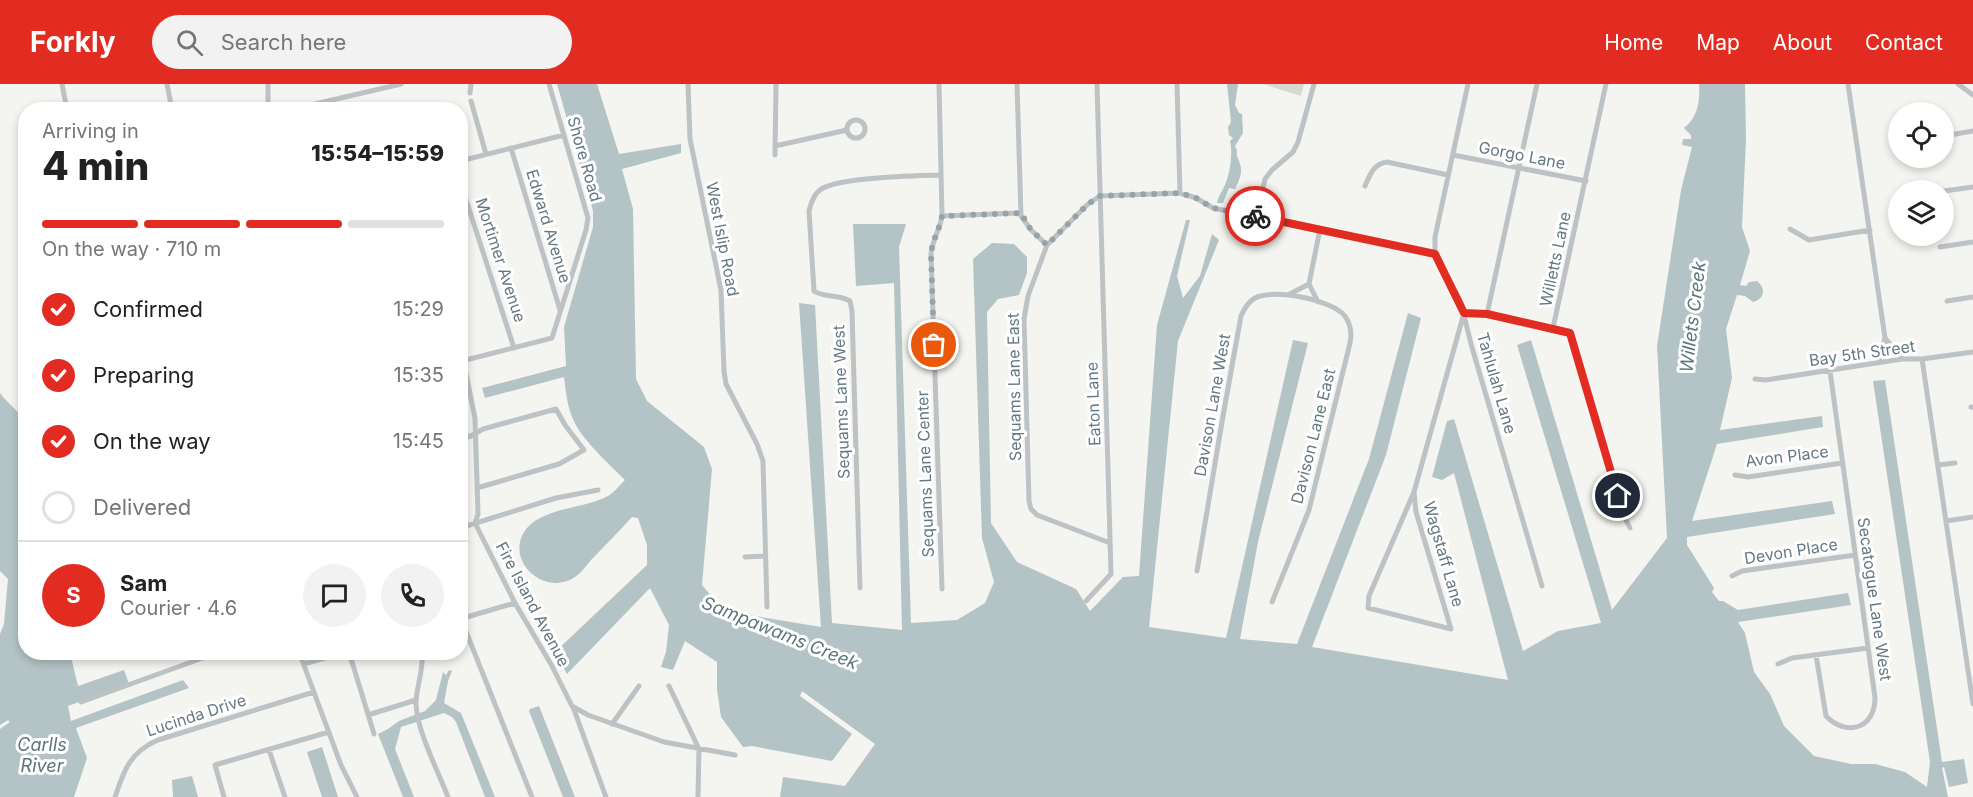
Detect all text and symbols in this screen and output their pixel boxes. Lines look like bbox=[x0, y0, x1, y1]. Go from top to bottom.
search box bbox=[152, 15, 572, 69]
text: Forkly bbox=[30, 25, 116, 59]
icon: search bbox=[173, 26, 206, 59]
text: Search here bbox=[221, 29, 346, 55]
text: Home bbox=[1604, 30, 1663, 55]
text: Map bbox=[1696, 30, 1740, 55]
text: About bbox=[1773, 30, 1832, 55]
text: Contact bbox=[1865, 30, 1943, 55]
map controls bbox=[1888, 102, 1954, 246]
button: locate bbox=[1888, 102, 1954, 168]
street label: Shore Road bbox=[563, 114, 607, 204]
text: Arriving in bbox=[42, 119, 139, 143]
street label: Gorgo Lane bbox=[1477, 137, 1567, 173]
text: 15:54–15:59 bbox=[311, 140, 444, 166]
text: 4 min bbox=[42, 142, 149, 189]
street label: Edward Avenue bbox=[522, 167, 576, 285]
street label: West Islip Road bbox=[702, 180, 744, 298]
button: layers bbox=[1888, 180, 1954, 246]
courier bbox=[1225, 186, 1285, 246]
street label: Mortimer Avenue bbox=[471, 195, 531, 325]
icon: bike bbox=[1239, 200, 1272, 233]
street label: Willetts Lane bbox=[1535, 210, 1575, 308]
text: On the way · 710 m bbox=[42, 237, 221, 261]
water label: Willets Creek bbox=[1675, 259, 1710, 374]
icon: check bbox=[42, 293, 75, 326]
text: Confirmed bbox=[93, 296, 203, 322]
text: 15:29 bbox=[393, 297, 444, 321]
street label: Sequams Lane East bbox=[1003, 313, 1025, 461]
pin bbox=[908, 319, 959, 370]
street label: Sequams Lane West bbox=[828, 325, 854, 479]
icon: bag bbox=[917, 328, 950, 361]
street label: Tahlulah Lane bbox=[1473, 330, 1521, 436]
street label: Davison Lane West bbox=[1190, 332, 1234, 478]
street label: Bay 5th Street bbox=[1808, 336, 1916, 370]
icon: check bbox=[42, 359, 75, 392]
text: Preparing bbox=[93, 362, 194, 388]
street label: Eaton Lane bbox=[1082, 362, 1104, 446]
text: 15:35 bbox=[393, 363, 444, 387]
street label: Davison Lane East bbox=[1287, 366, 1339, 506]
street label: Sequams Lane Center bbox=[912, 390, 938, 558]
icon: check bbox=[42, 425, 75, 458]
text: On the way bbox=[93, 428, 211, 454]
text: 15:45 bbox=[393, 429, 444, 453]
street label: Avon Place bbox=[1744, 441, 1830, 471]
pin bbox=[1592, 470, 1643, 521]
icon: home bbox=[1601, 479, 1634, 512]
text: Delivered bbox=[93, 494, 191, 520]
street label: Wagstaff Lane bbox=[1419, 499, 1469, 609]
street label: Secatogue Lane West bbox=[1854, 516, 1896, 682]
street label: Devon Place bbox=[1743, 534, 1839, 568]
street label: Fire Island Avenue bbox=[492, 538, 574, 670]
button: chat bbox=[303, 564, 366, 627]
button: phone bbox=[381, 564, 444, 627]
text: Sam bbox=[120, 570, 167, 596]
text: S bbox=[66, 582, 81, 608]
water label: Sampawams Creek bbox=[699, 592, 862, 674]
text: Courier · 4.6 bbox=[120, 596, 237, 620]
street label: Lucinda Drive bbox=[143, 689, 249, 741]
water label: Carlls River bbox=[17, 734, 67, 776]

